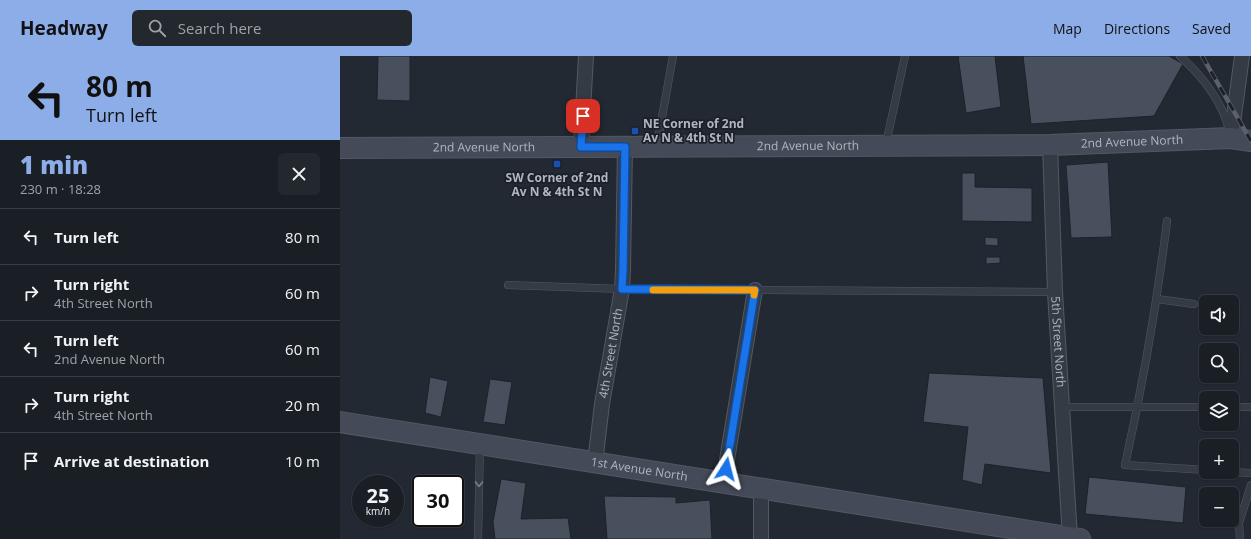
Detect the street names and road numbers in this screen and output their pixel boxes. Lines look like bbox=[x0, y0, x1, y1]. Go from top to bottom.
street label: 2nd Avenue North bbox=[1080, 131, 1183, 152]
street label: 2nd Avenue North bbox=[757, 137, 859, 154]
street label: 2nd Avenue North bbox=[433, 138, 535, 156]
street label: 5th Street North bbox=[1047, 296, 1070, 388]
street label: 4th Street North bbox=[594, 307, 627, 399]
street label: 1st Avenue North bbox=[590, 453, 689, 485]

